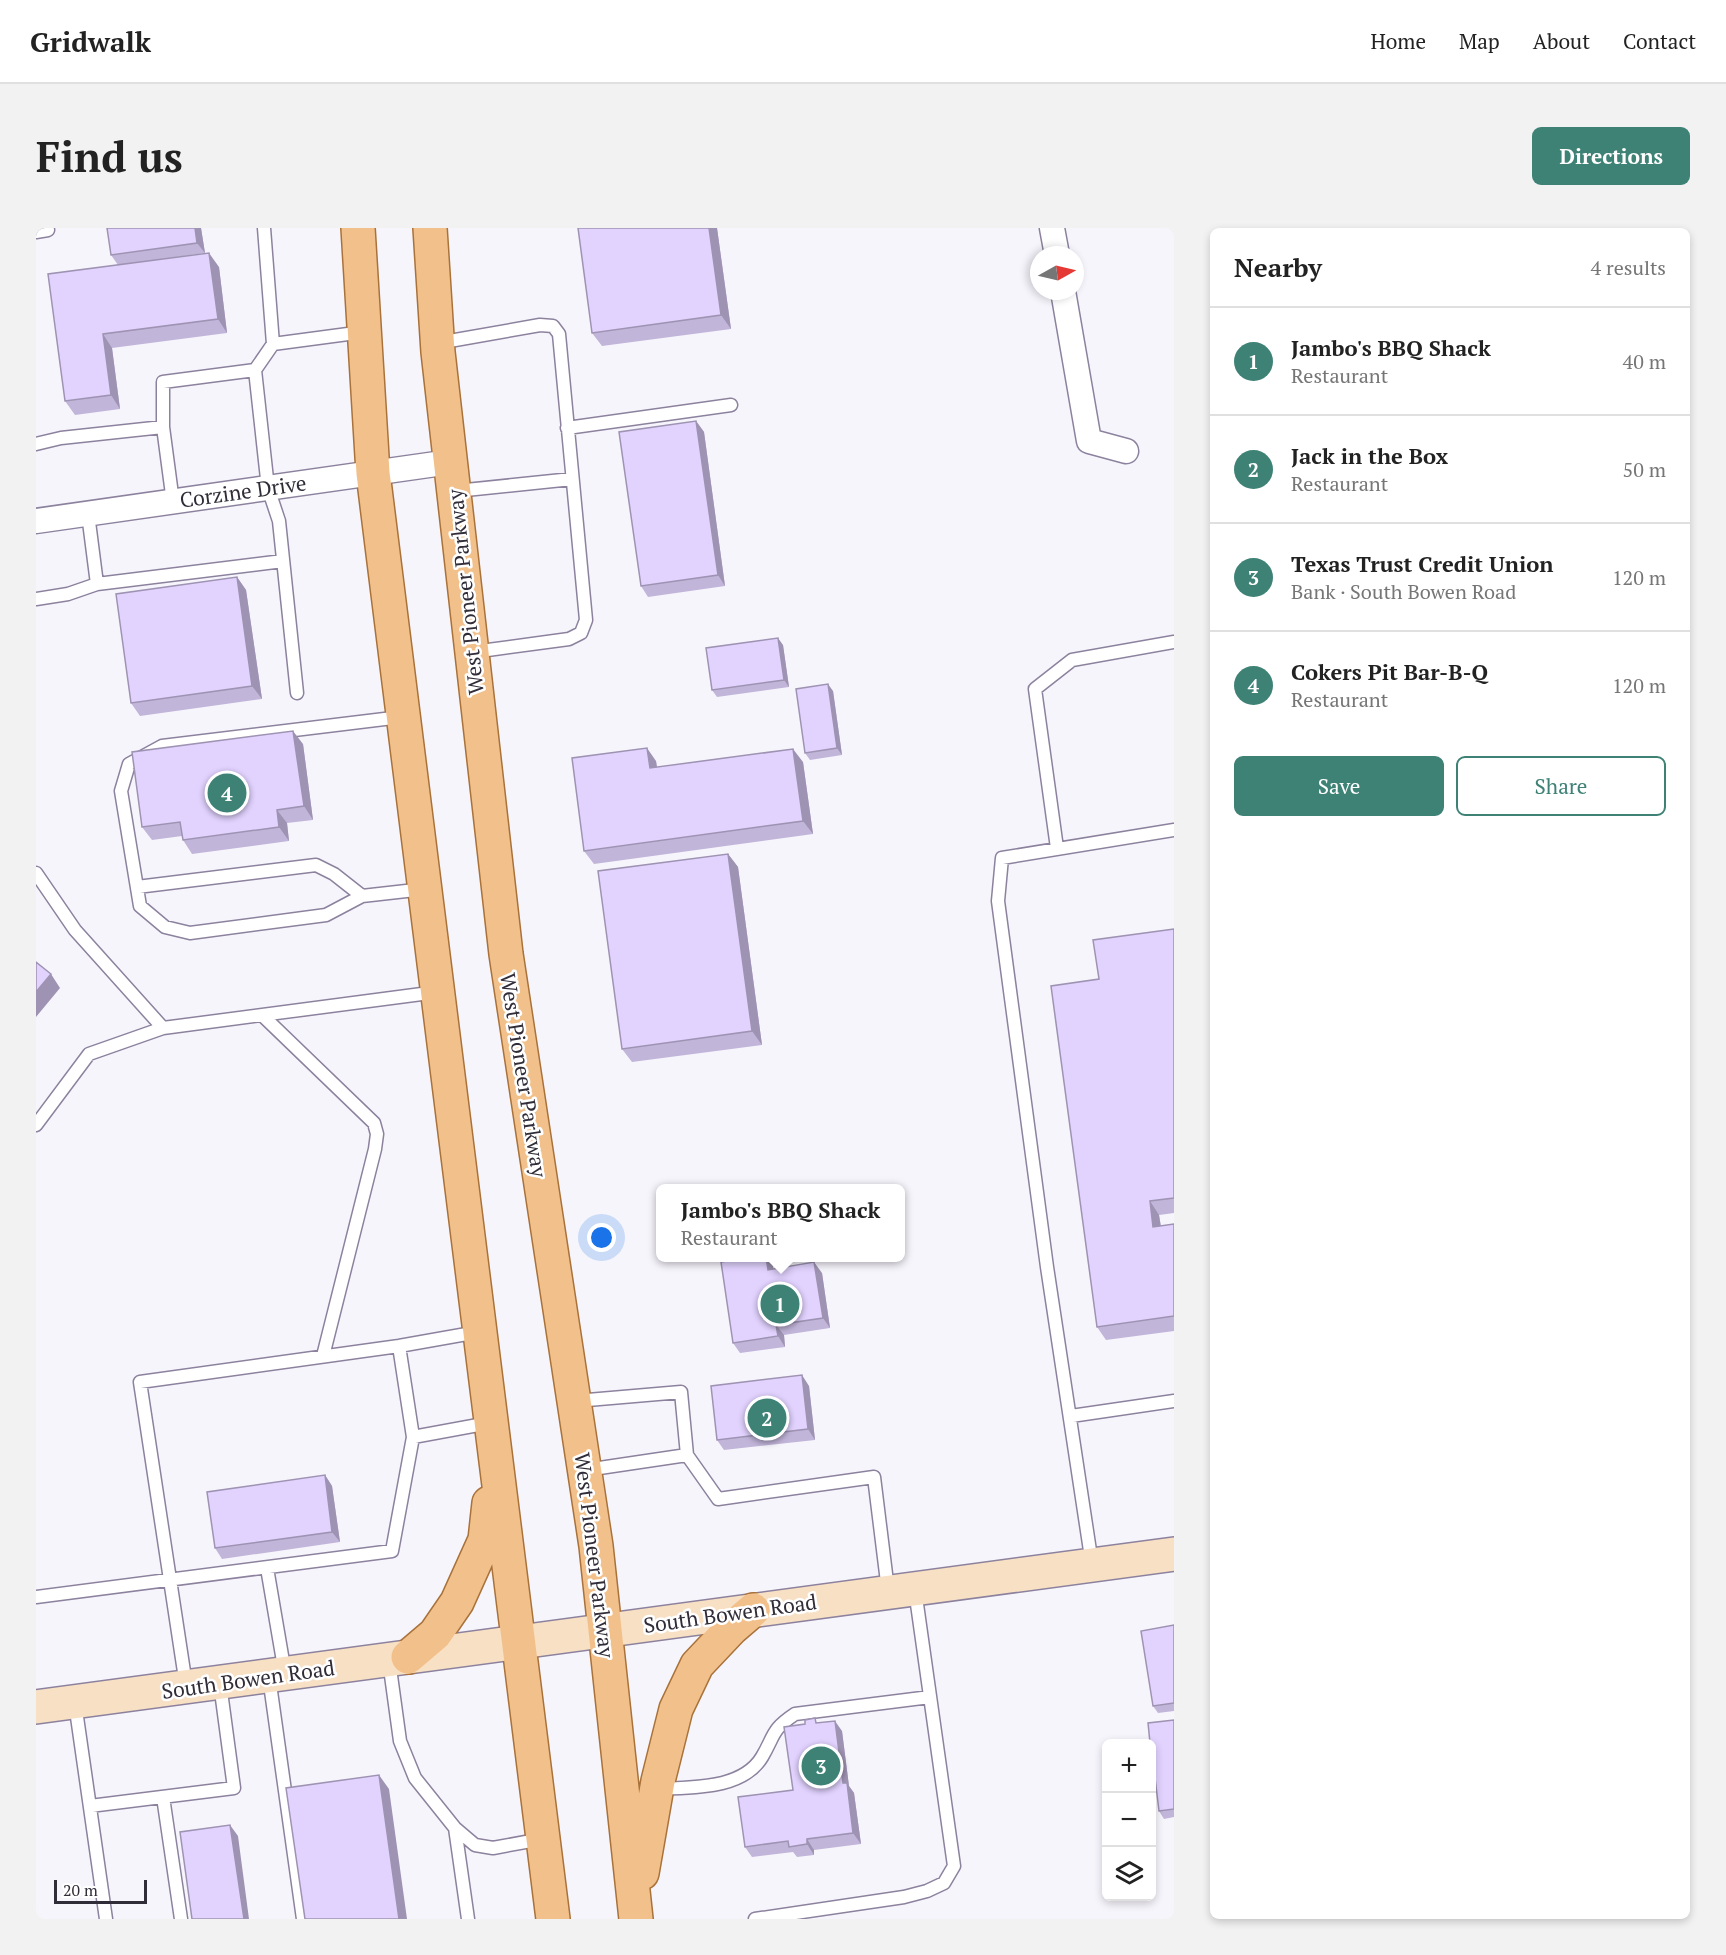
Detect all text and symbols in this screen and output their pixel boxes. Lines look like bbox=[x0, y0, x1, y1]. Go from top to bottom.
text: Gridwalk bbox=[30, 23, 151, 60]
text: Home bbox=[1370, 27, 1426, 55]
text: Map bbox=[1459, 27, 1500, 55]
text: About bbox=[1533, 27, 1590, 55]
text: Contact bbox=[1623, 27, 1696, 55]
button: Directions bbox=[1532, 127, 1690, 185]
text: Find us bbox=[36, 128, 183, 184]
north arrow bbox=[1030, 246, 1084, 300]
text: Nearby bbox=[1234, 250, 1322, 284]
text: 4 results bbox=[1591, 254, 1666, 281]
text: Jambo's BBQ Shack bbox=[1291, 333, 1491, 362]
text: 1 bbox=[1248, 348, 1259, 375]
text: 40 m bbox=[1623, 348, 1666, 375]
text: Restaurant bbox=[1291, 362, 1388, 389]
text: Jack in the Box bbox=[1291, 441, 1448, 470]
text: 2 bbox=[1248, 456, 1259, 483]
text: 50 m bbox=[1623, 456, 1666, 483]
street label: Corzine Drive bbox=[178, 468, 308, 514]
text: Restaurant bbox=[1291, 470, 1388, 497]
street label: West Pioneer Parkway bbox=[440, 487, 490, 696]
text: Texas Trust Credit Union bbox=[1291, 549, 1553, 578]
text: 3 bbox=[1248, 564, 1259, 591]
text: 120 m bbox=[1612, 564, 1666, 591]
text: Bank · South Bowen Road bbox=[1291, 578, 1516, 605]
text: Cokers Pit Bar-B-Q bbox=[1291, 657, 1488, 686]
text: 4 bbox=[1248, 672, 1259, 699]
text: 120 m bbox=[1612, 672, 1666, 699]
text: Restaurant bbox=[1291, 686, 1388, 713]
button: Save bbox=[1234, 756, 1444, 816]
button: Share bbox=[1456, 756, 1666, 816]
pin: 4 bbox=[208, 770, 246, 816]
street label: West Pioneer Parkway bbox=[494, 971, 554, 1180]
popup bbox=[656, 1184, 905, 1262]
text: Jambo's BBQ Shack bbox=[681, 1195, 880, 1224]
your location bbox=[587, 1223, 616, 1252]
text: Restaurant bbox=[681, 1224, 778, 1251]
pin: 1 bbox=[760, 1282, 800, 1326]
pin: 2 bbox=[748, 1396, 786, 1440]
street label: West Pioneer Parkway bbox=[569, 1451, 622, 1660]
street label: South Bowen Road bbox=[642, 1587, 819, 1639]
street label: South Bowen Road bbox=[160, 1653, 337, 1705]
map controls bbox=[1102, 1739, 1156, 1901]
button: + bbox=[1102, 1739, 1156, 1793]
pin: 3 bbox=[802, 1744, 840, 1788]
button: − bbox=[1102, 1793, 1156, 1847]
button: layers bbox=[1102, 1847, 1156, 1901]
scale bar bbox=[54, 1877, 147, 1904]
text: 20 m bbox=[63, 1879, 98, 1901]

